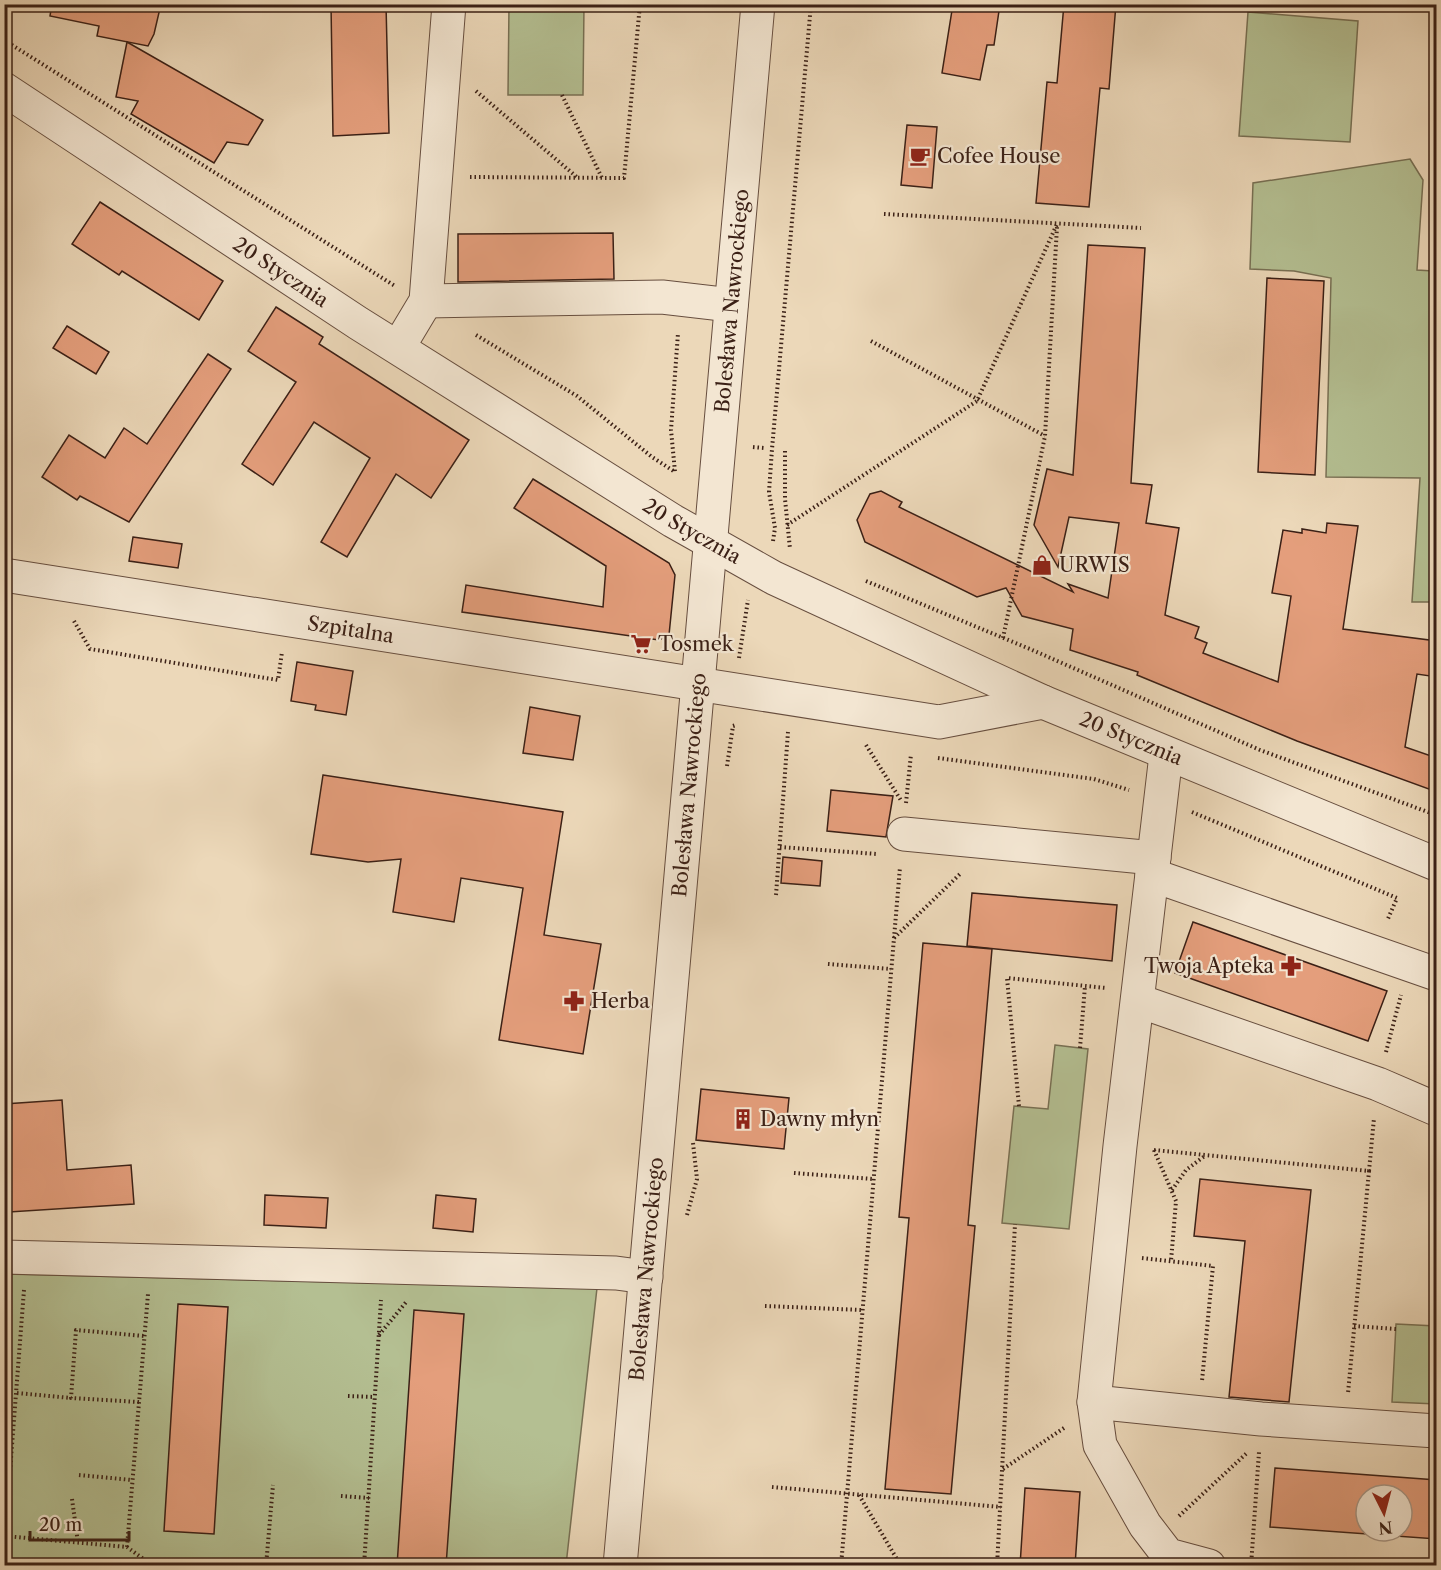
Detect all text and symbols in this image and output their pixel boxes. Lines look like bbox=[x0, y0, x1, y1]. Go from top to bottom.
cafe icon: Cofee House bbox=[908, 144, 932, 168]
place label: Cofee House bbox=[937, 144, 1060, 168]
street label: Bolesława Nawrockiego bbox=[710, 188, 754, 414]
street label: 20 Stycznia bbox=[229, 232, 333, 312]
street label: 20 Stycznia bbox=[639, 493, 746, 569]
shop icon: URWIS bbox=[1030, 553, 1054, 577]
place label: URWIS bbox=[1059, 553, 1130, 577]
street label: Szpitalna bbox=[306, 611, 396, 648]
supermarket icon: Tosmek bbox=[629, 632, 653, 656]
place label: Tosmek bbox=[658, 632, 735, 656]
street label: Bolesława Nawrockiego bbox=[667, 672, 711, 898]
street label: 20 Stycznia bbox=[1076, 706, 1187, 770]
place label: Twoja Apteka bbox=[1144, 954, 1274, 978]
pharmacy icon: Twoja Apteka bbox=[1279, 954, 1303, 978]
pharmacy icon: Herba bbox=[562, 989, 586, 1013]
place label: Herba bbox=[591, 989, 650, 1013]
building icon: Dawny młyn bbox=[731, 1107, 755, 1131]
place label: Dawny młyn bbox=[760, 1107, 879, 1131]
street label: Bolesława Nawrockiego bbox=[624, 1156, 668, 1382]
north arrow bbox=[1354, 1483, 1414, 1543]
scale bar bbox=[30, 1504, 129, 1542]
text: 20 m bbox=[39, 1514, 83, 1536]
text: N bbox=[1378, 1517, 1394, 1539]

